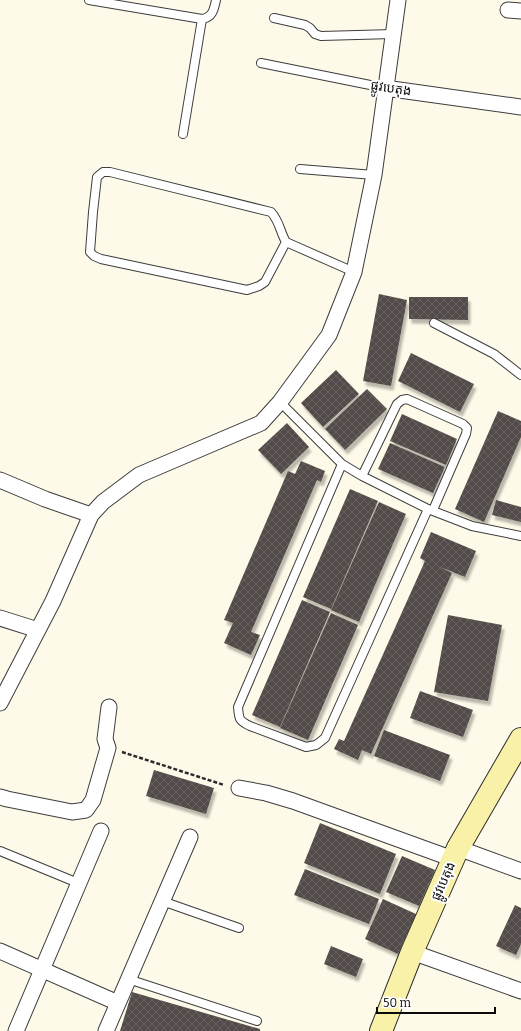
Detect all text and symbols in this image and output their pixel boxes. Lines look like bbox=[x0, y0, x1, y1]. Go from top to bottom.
street label: ផ្លូវបេតុង bbox=[369, 77, 412, 102]
street label: ផ្លូវបេតុង bbox=[428, 859, 462, 904]
scale bar bbox=[377, 989, 495, 1015]
text: 50 m bbox=[383, 996, 412, 1010]

